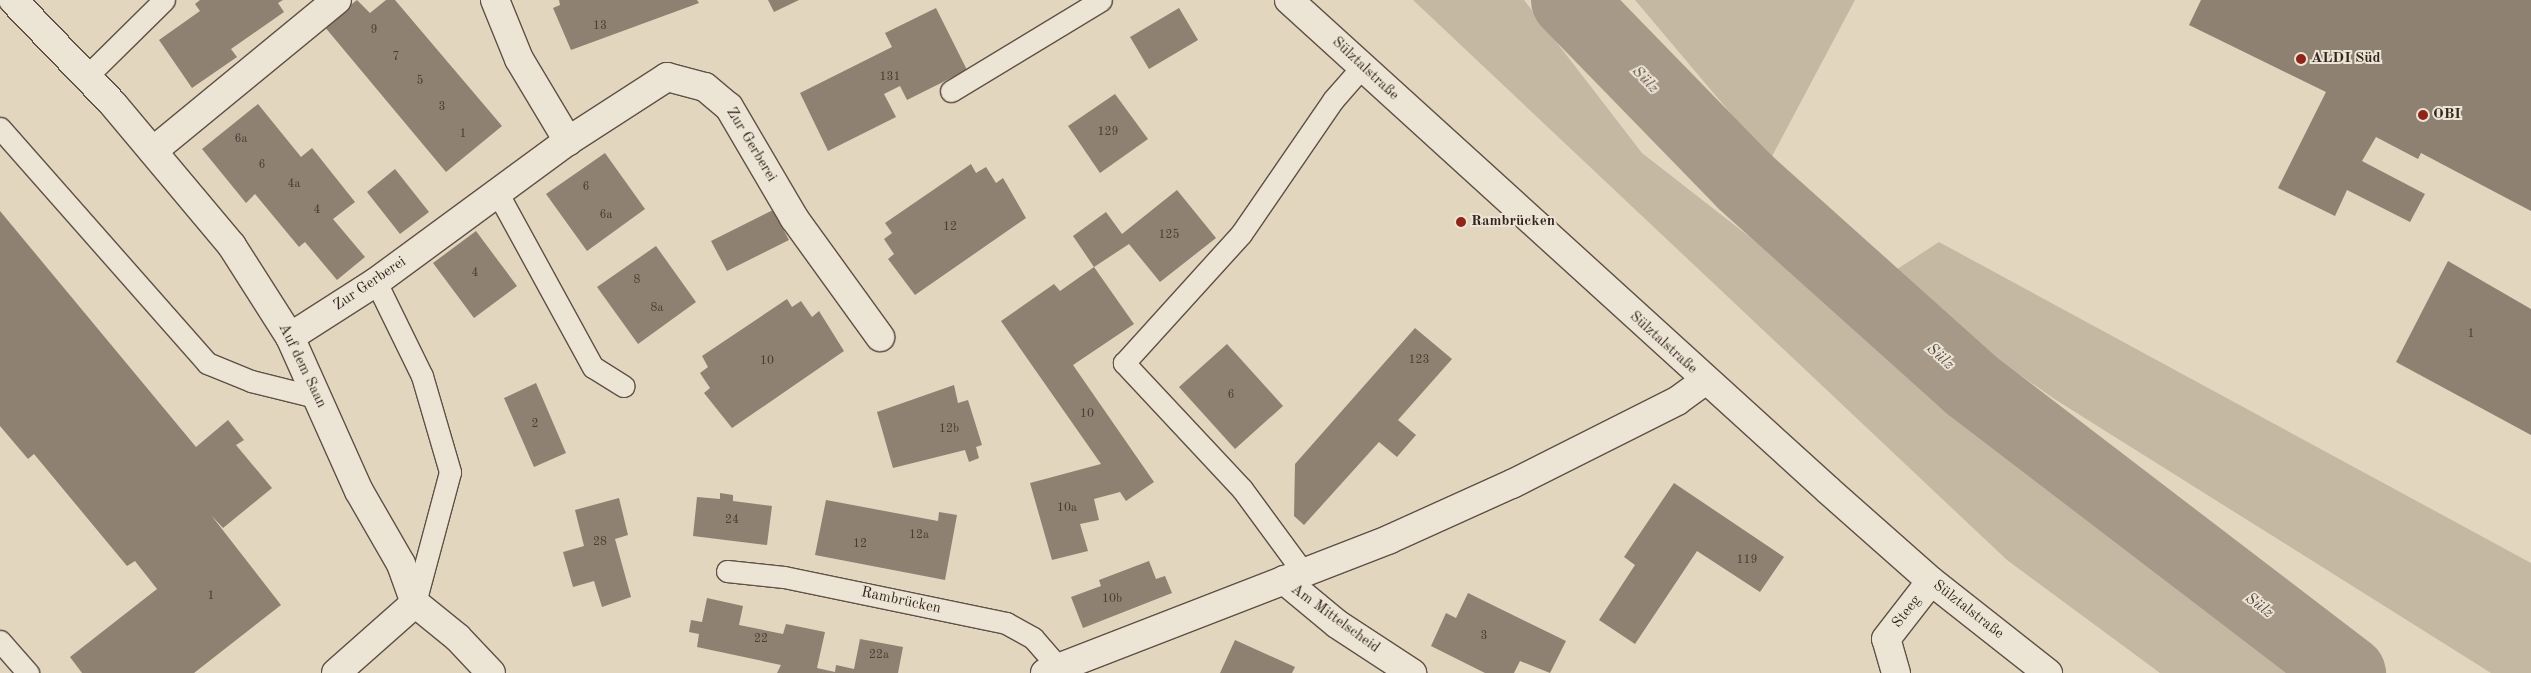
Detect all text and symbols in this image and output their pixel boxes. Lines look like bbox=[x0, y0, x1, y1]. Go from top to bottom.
house number: 13 bbox=[593, 20, 607, 34]
house number: 9 bbox=[371, 24, 377, 38]
street label: Sülztalstraße bbox=[1328, 34, 1402, 104]
place label: ALDI Süd bbox=[2311, 50, 2381, 68]
house number: 7 bbox=[393, 51, 399, 65]
marker: ALDI Süd bbox=[2295, 53, 2307, 65]
water label: Sülz bbox=[1627, 62, 1663, 98]
house number: 131 bbox=[880, 71, 900, 85]
house number: 5 bbox=[417, 75, 423, 89]
house number: 3 bbox=[439, 101, 445, 115]
street label: Zur Gerberei bbox=[722, 105, 780, 185]
place label: OBI bbox=[2433, 106, 2461, 124]
marker: OBI bbox=[2417, 109, 2429, 121]
house number: 129 bbox=[1098, 126, 1118, 140]
house number: 1 bbox=[460, 128, 466, 142]
house number: 6a bbox=[235, 133, 247, 147]
house number: 6 bbox=[259, 159, 265, 173]
house number: 4a bbox=[288, 178, 300, 192]
house number: 6 bbox=[583, 181, 589, 195]
house number: 4 bbox=[314, 204, 320, 218]
house number: 6a bbox=[600, 209, 612, 223]
place label: Rambrücken bbox=[1471, 213, 1555, 231]
marker: Rambrücken bbox=[1455, 216, 1467, 228]
house number: 12 bbox=[943, 221, 957, 235]
house number: 125 bbox=[1159, 229, 1179, 243]
street label: Zur Gerberei bbox=[330, 253, 410, 315]
house number: 4 bbox=[472, 267, 478, 281]
house number: 8 bbox=[634, 274, 640, 288]
house number: 8a bbox=[651, 302, 663, 316]
street label: Sülztalstraße bbox=[1625, 308, 1701, 378]
street label: Auf dem Saan bbox=[274, 321, 330, 411]
house number: 1 bbox=[2468, 328, 2474, 342]
water label: Sülz bbox=[1922, 340, 1958, 374]
house number: 123 bbox=[1409, 354, 1429, 368]
house number: 10 bbox=[760, 355, 774, 369]
house number: 6 bbox=[1228, 389, 1234, 403]
house number: 10 bbox=[1080, 408, 1094, 422]
house number: 2 bbox=[532, 418, 538, 432]
house number: 12b bbox=[939, 423, 959, 437]
house number: 10a bbox=[1057, 502, 1077, 516]
house number: 24 bbox=[725, 514, 739, 528]
house number: 12a bbox=[909, 529, 929, 543]
house number: 28 bbox=[593, 536, 607, 550]
house number: 12 bbox=[853, 538, 867, 552]
house number: 119 bbox=[1737, 554, 1757, 568]
street label: Sülztalstraße bbox=[1929, 577, 2007, 643]
street label: Am Mittelscheid bbox=[1287, 581, 1383, 657]
street label: Rambrücken bbox=[859, 584, 943, 618]
water label: Sülz bbox=[2241, 589, 2277, 623]
house number: 1 bbox=[208, 590, 214, 604]
street label: Steeg bbox=[1889, 592, 1925, 632]
house number: 10b bbox=[1102, 593, 1122, 607]
house number: 3 bbox=[1481, 630, 1487, 644]
house number: 22 bbox=[754, 633, 768, 647]
house number: 22a bbox=[869, 649, 889, 663]

